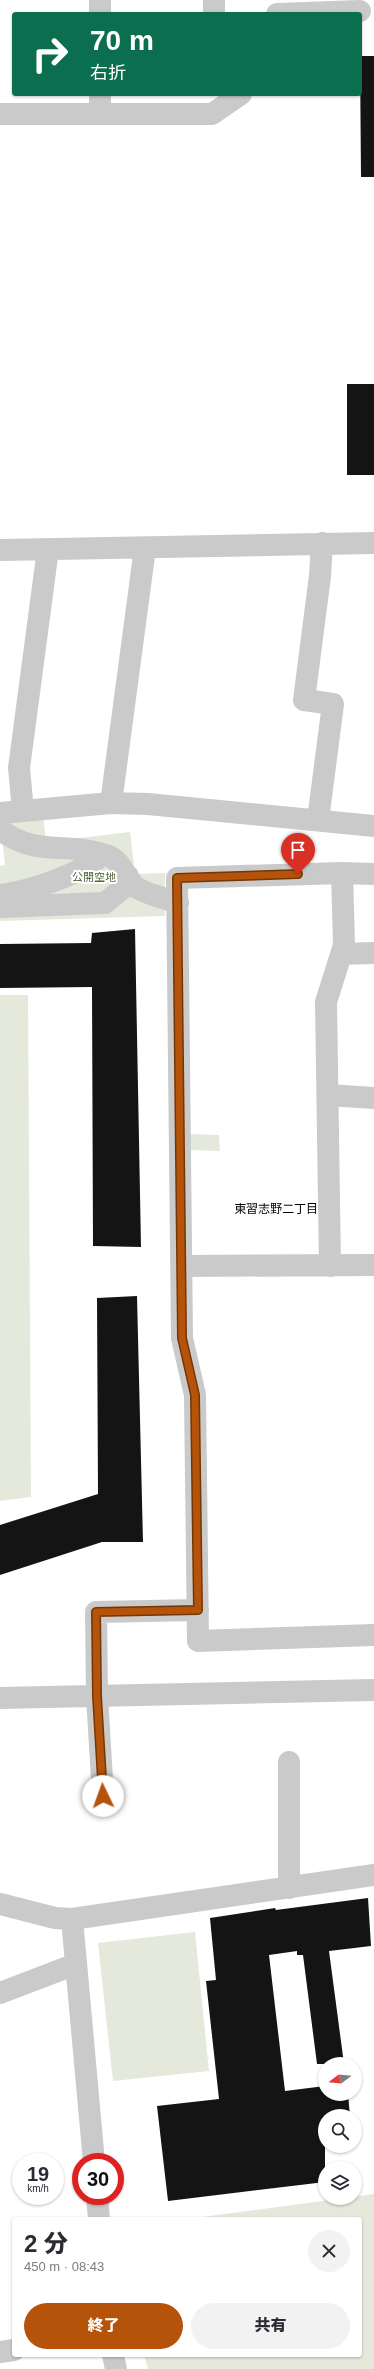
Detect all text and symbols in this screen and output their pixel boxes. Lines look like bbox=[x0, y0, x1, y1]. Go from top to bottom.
text: 70 m bbox=[90, 25, 154, 56]
icon: right bbox=[24, 28, 76, 80]
text: 右折 bbox=[90, 63, 126, 83]
pin bbox=[281, 833, 315, 874]
icon: arrive bbox=[287, 839, 309, 861]
park label: 公開空地 bbox=[72, 871, 116, 883]
district label: 東習志野二丁目 bbox=[234, 1202, 318, 1216]
position arrow bbox=[82, 1775, 124, 1817]
north arrow bbox=[318, 2057, 362, 2101]
map controls bbox=[318, 2057, 362, 2205]
button: search bbox=[318, 2109, 362, 2153]
speed limit sign: 30 bbox=[72, 2153, 124, 2205]
button: layers bbox=[318, 2161, 362, 2205]
text: 19 bbox=[27, 2163, 49, 2185]
text: km/h bbox=[27, 2183, 49, 2194]
text: 2 分 bbox=[24, 2230, 68, 2257]
button: close bbox=[308, 2230, 350, 2272]
text: 450 m · 08:43 bbox=[24, 2259, 104, 2274]
button: 終了 bbox=[24, 2303, 183, 2349]
button: 共有 bbox=[191, 2303, 350, 2349]

